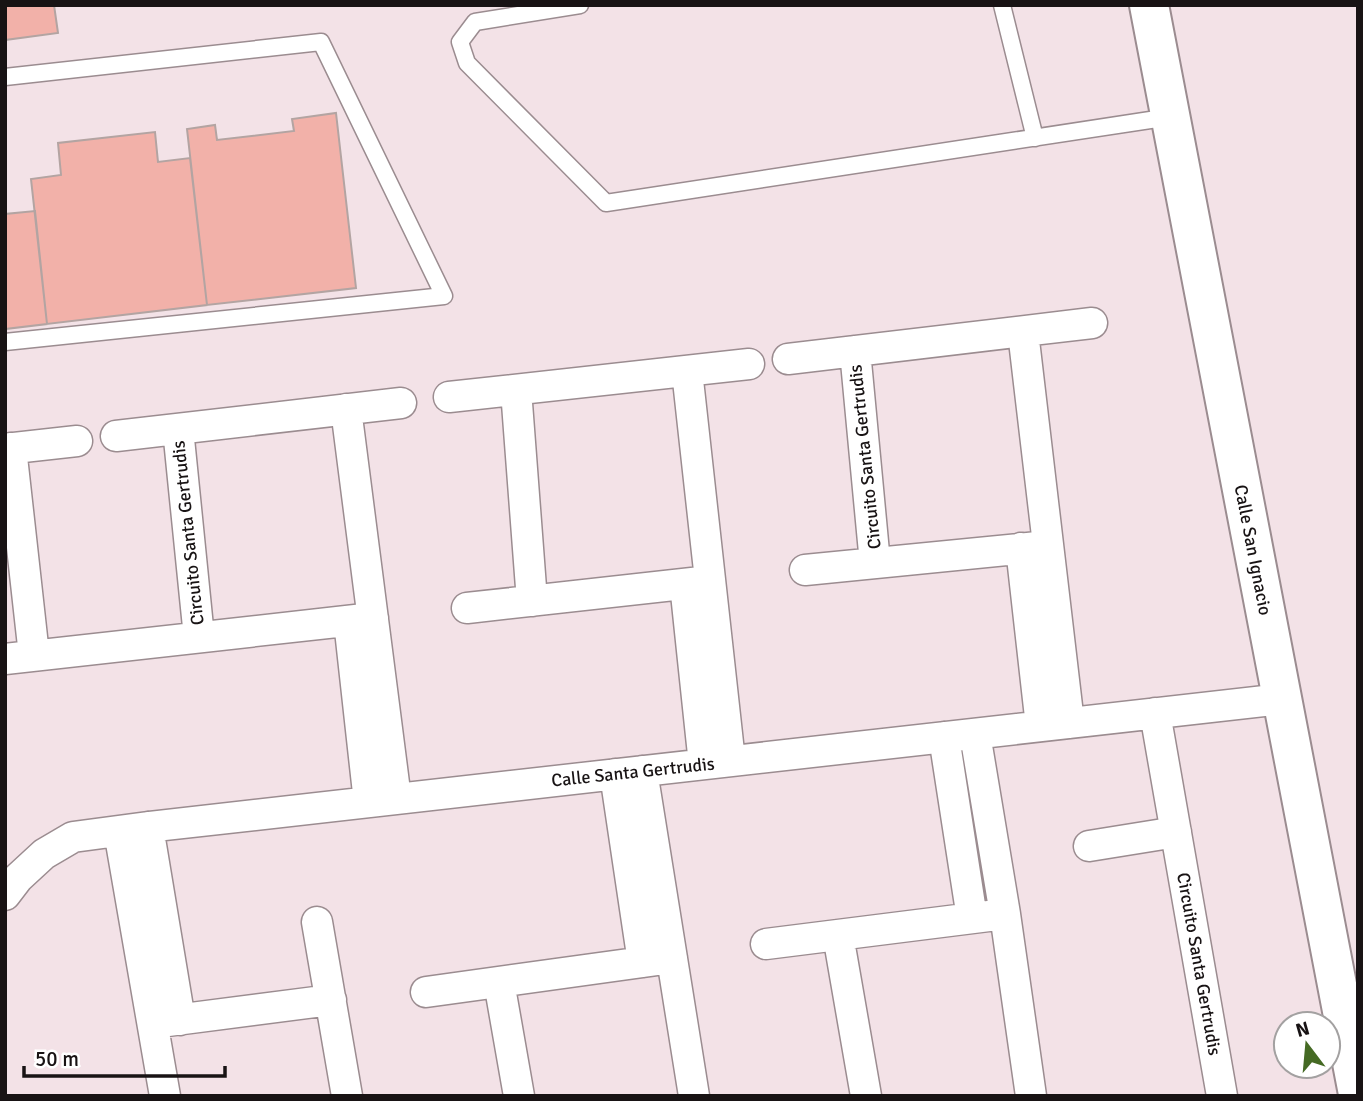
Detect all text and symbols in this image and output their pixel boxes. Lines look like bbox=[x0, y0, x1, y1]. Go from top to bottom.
street label: Circuito Santa Gertrudis bbox=[844, 364, 886, 550]
street label: Circuito Santa Gertrudis bbox=[167, 440, 209, 626]
street label: Calle San Ignacio bbox=[1230, 483, 1276, 617]
street label: Calle Santa Gertrudis bbox=[550, 752, 716, 792]
street label: Circuito Santa Gertrudis bbox=[1172, 871, 1226, 1057]
north arrow bbox=[1272, 1010, 1342, 1080]
text: N bbox=[1293, 1016, 1312, 1043]
scale bar bbox=[24, 1034, 226, 1078]
text: 50 m bbox=[35, 1046, 79, 1072]

